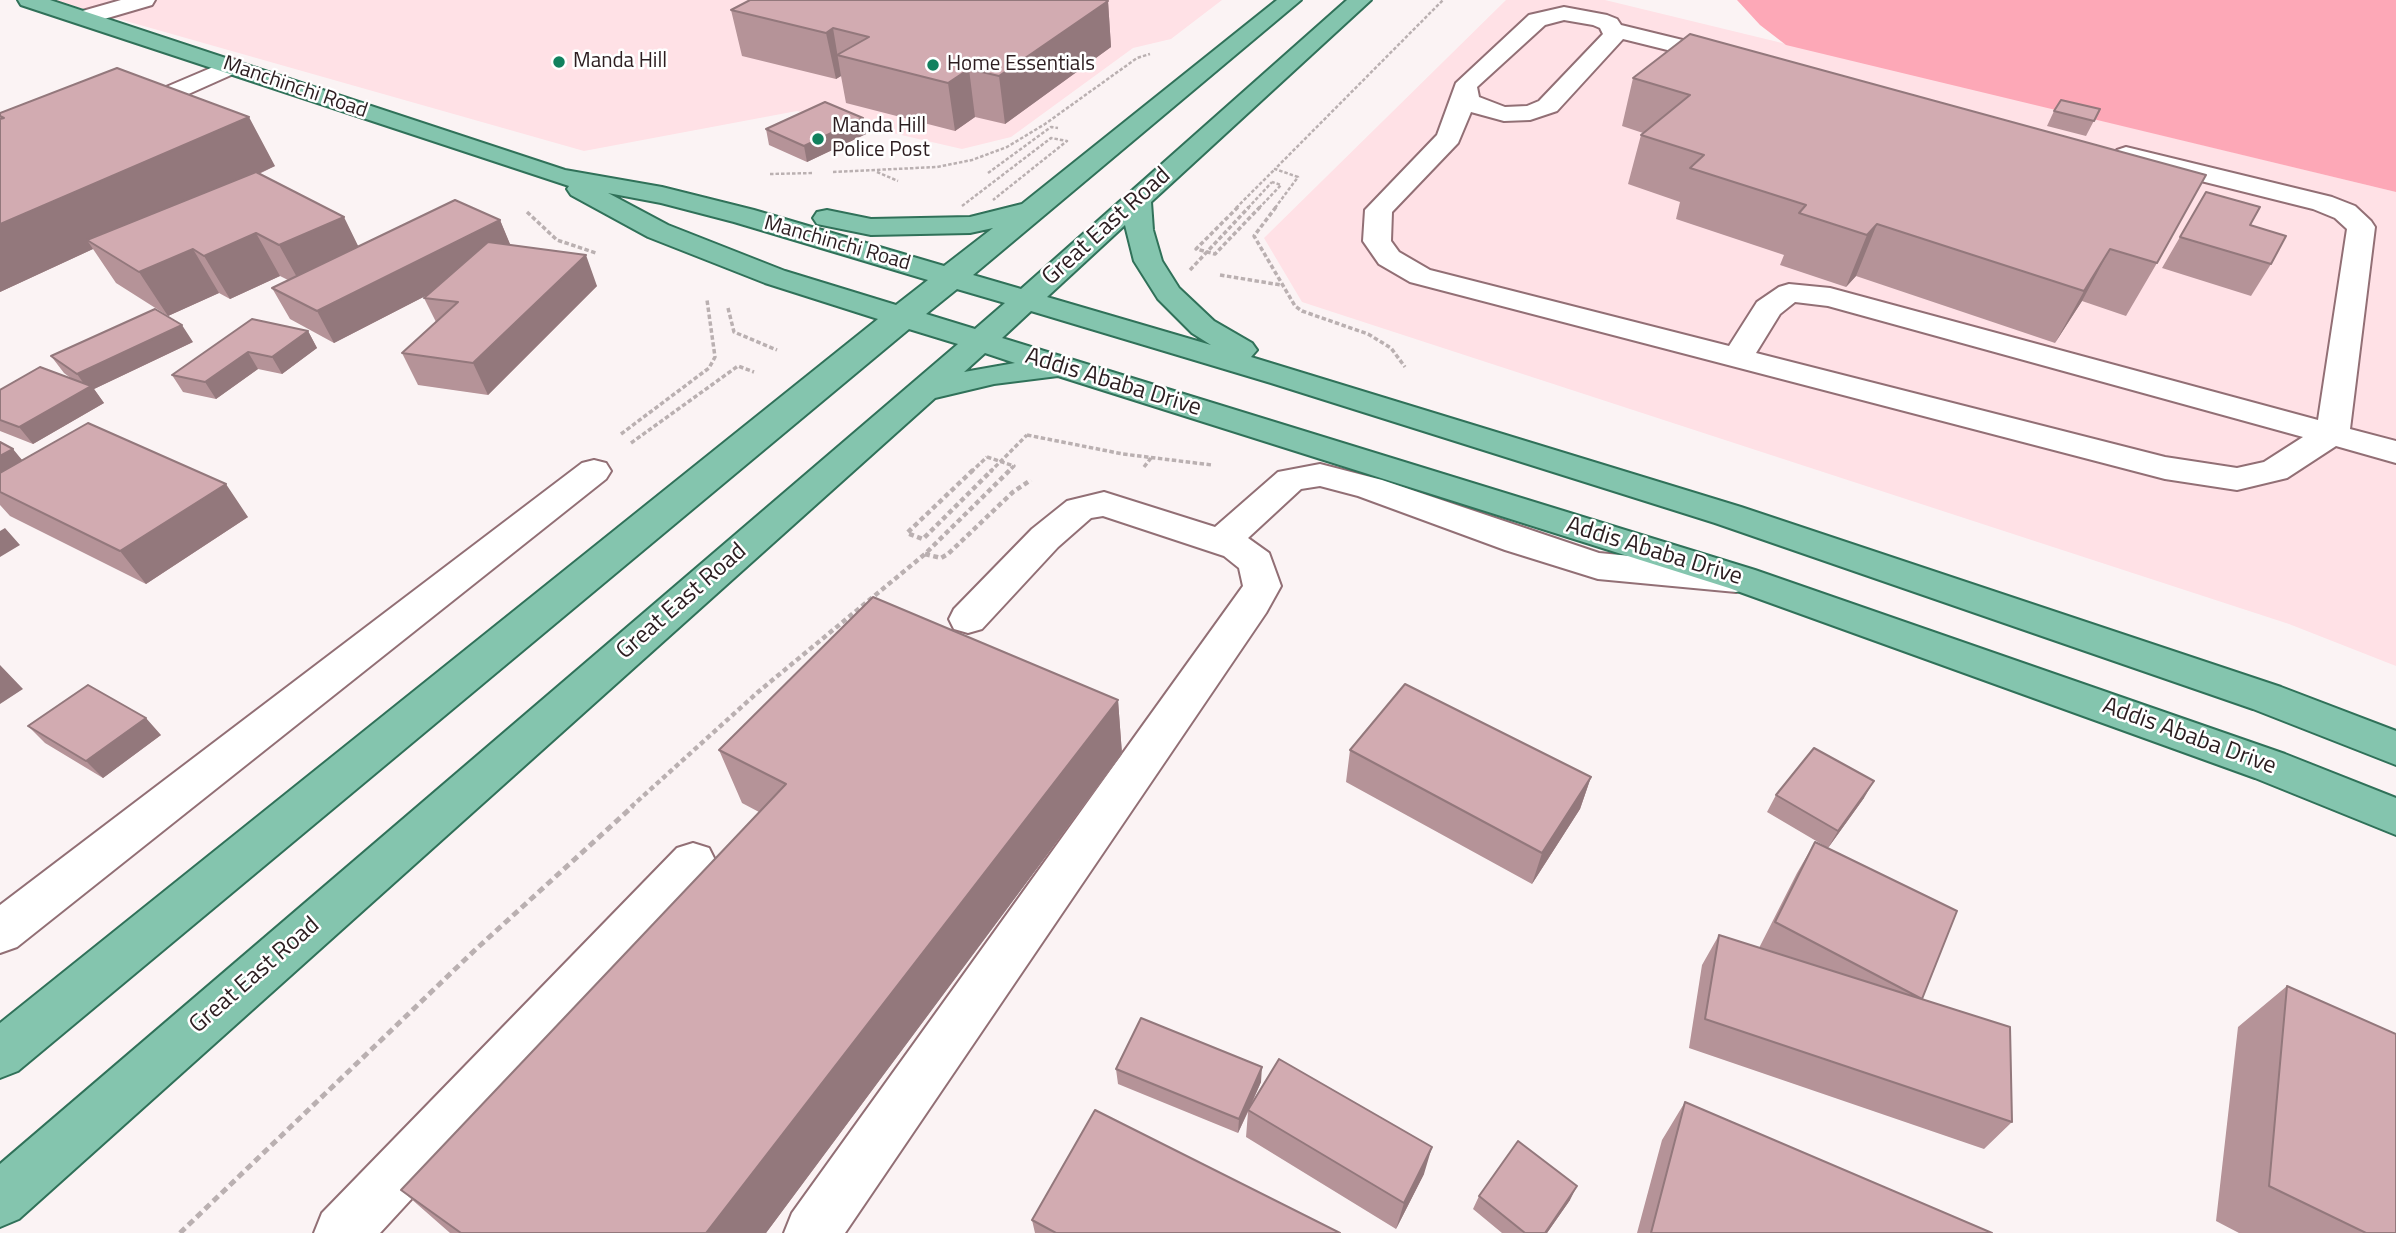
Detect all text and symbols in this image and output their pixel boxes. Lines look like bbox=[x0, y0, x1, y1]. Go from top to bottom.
place label: Manda Hill bbox=[573, 49, 667, 75]
street label: Manchinchi Road bbox=[220, 52, 370, 124]
place label: Home Essentials bbox=[947, 52, 1095, 78]
marker: Manda Hill bbox=[551, 54, 567, 70]
marker: Home Essentials bbox=[925, 57, 941, 73]
place label: Manda Hill Police Post bbox=[832, 114, 930, 164]
marker: Manda Hill Police Post bbox=[810, 131, 826, 147]
street label: Great East Road bbox=[1037, 162, 1177, 292]
street label: Manchinchi Road bbox=[761, 211, 913, 277]
street label: Addis Ababa Drive bbox=[1021, 343, 1205, 423]
street label: Addis Ababa Drive bbox=[1562, 512, 1746, 592]
street label: Great East Road bbox=[611, 538, 753, 666]
street label: Addis Ababa Drive bbox=[2098, 692, 2280, 782]
street label: Great East Road bbox=[184, 912, 326, 1040]

